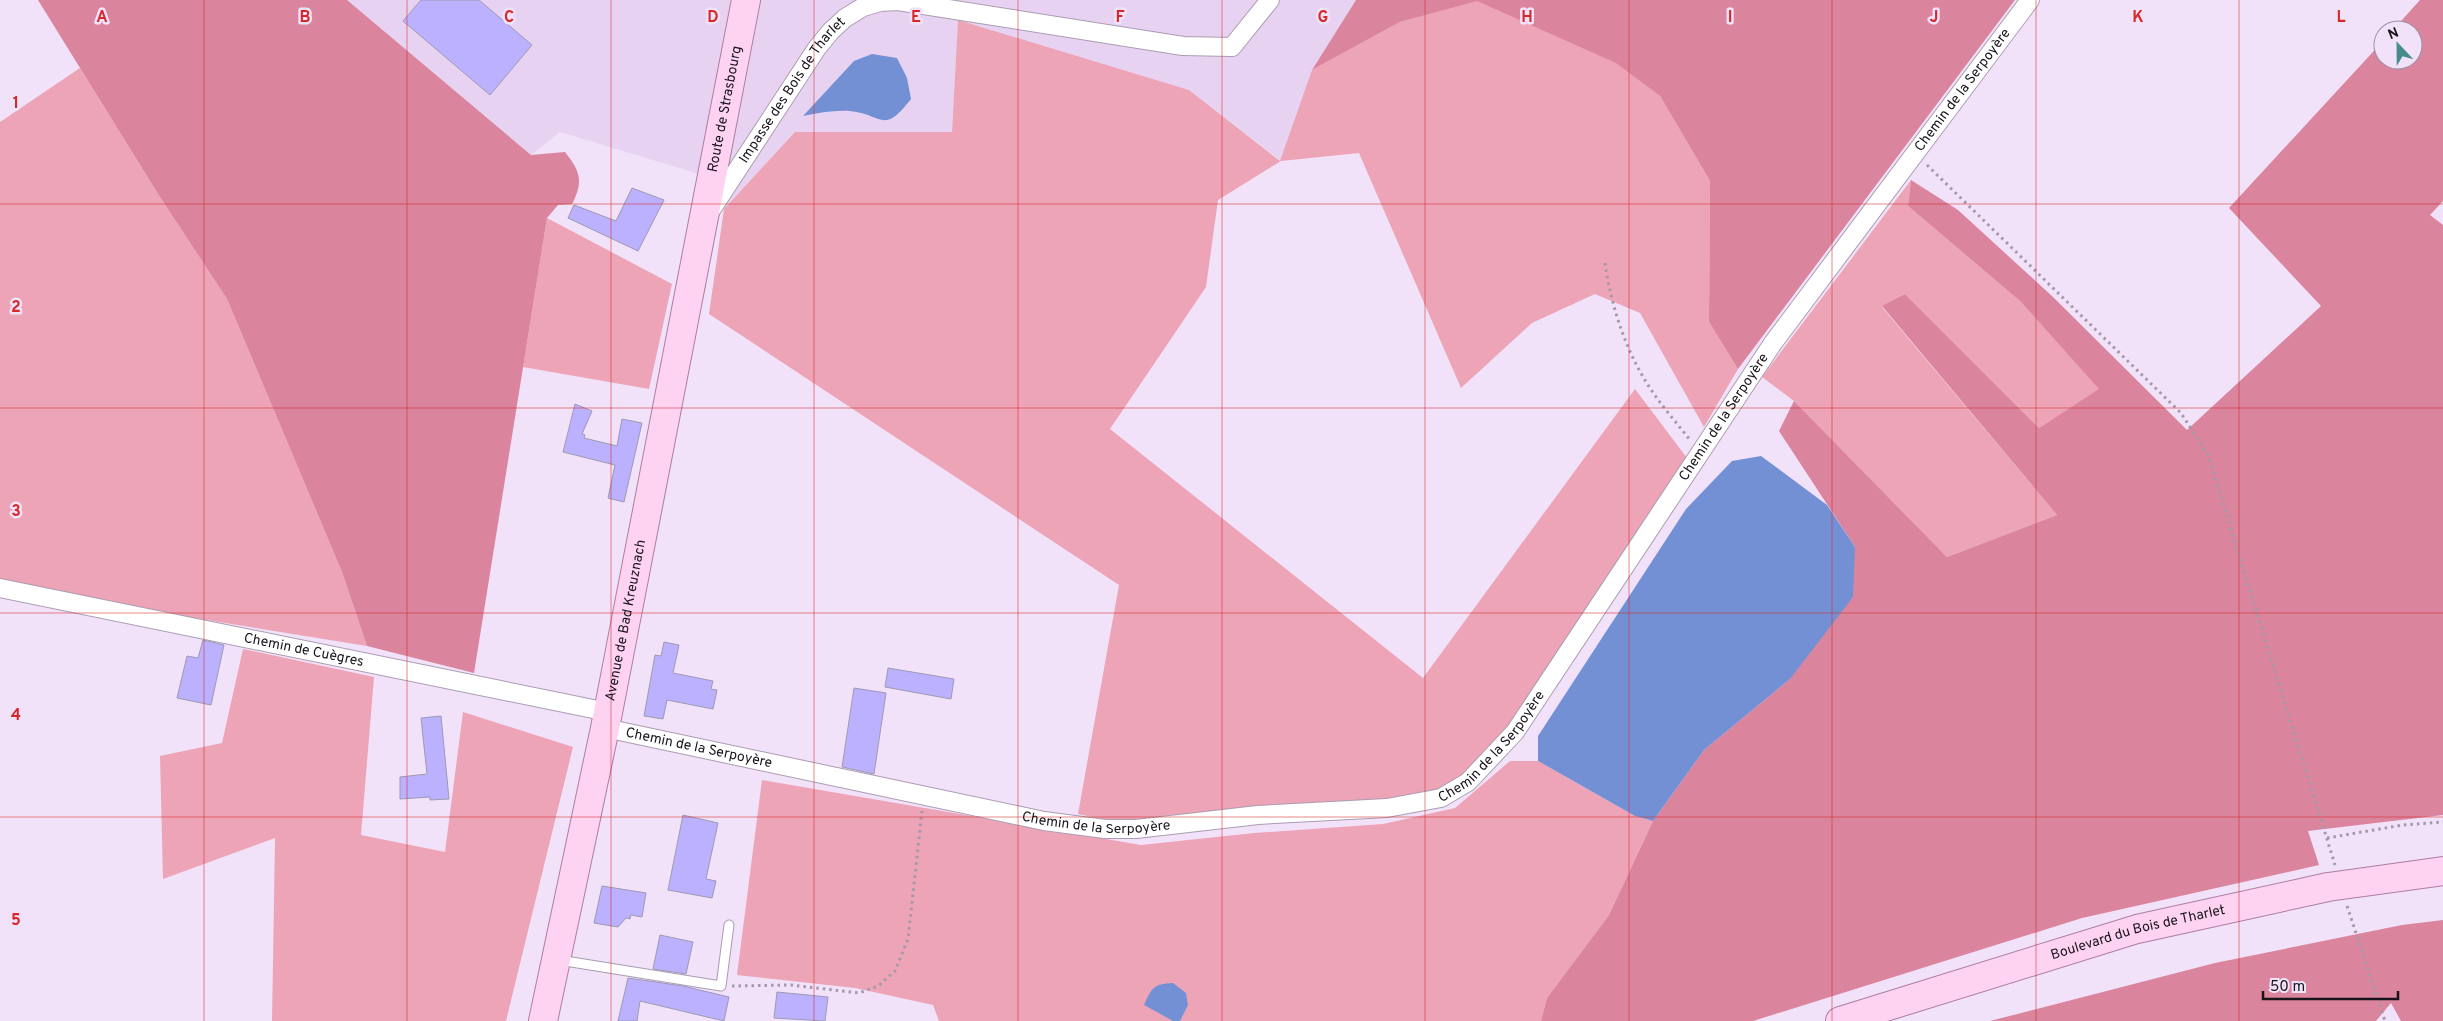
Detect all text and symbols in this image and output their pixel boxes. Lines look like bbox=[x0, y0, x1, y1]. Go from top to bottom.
text: A bbox=[96, 8, 108, 28]
text: B bbox=[299, 8, 311, 28]
text: C bbox=[504, 8, 514, 28]
text: D bbox=[707, 8, 719, 28]
text: E bbox=[911, 8, 921, 28]
text: F bbox=[1115, 8, 1125, 28]
text: G bbox=[1318, 8, 1328, 28]
text: H bbox=[1521, 8, 1533, 28]
text: I bbox=[1728, 8, 1732, 28]
text: J bbox=[1930, 8, 1938, 28]
text: K bbox=[2132, 8, 2144, 28]
text: L bbox=[2336, 8, 2346, 28]
street label: Impasse des Bois de Tharlet bbox=[735, 13, 849, 166]
north arrow bbox=[2373, 20, 2423, 70]
street label: Chemin de la Serpoyère bbox=[1911, 25, 2014, 155]
text: N bbox=[2386, 25, 2402, 44]
street label: Route de Strasbourg bbox=[704, 44, 745, 174]
text: 1 bbox=[13, 94, 19, 114]
text: 2 bbox=[11, 298, 21, 318]
street label: Chemin de la Serpoyère bbox=[1675, 350, 1772, 484]
text: 3 bbox=[11, 502, 21, 522]
street label: Avenue de Bad Kreuznach bbox=[602, 538, 650, 703]
street label: Chemin de Cuègres bbox=[242, 629, 365, 670]
street label: Chemin de la Serpoyère bbox=[1435, 688, 1548, 806]
text: 4 bbox=[11, 706, 21, 726]
street label: Chemin de la Serpoyère bbox=[624, 724, 774, 772]
street label: Chemin de la Serpoyère bbox=[1020, 808, 1171, 838]
street label: Boulevard du Bois de Tharlet bbox=[2049, 901, 2227, 964]
text: 5 bbox=[11, 911, 21, 931]
scale bar bbox=[2263, 968, 2398, 1000]
text: 50 m bbox=[2270, 978, 2305, 997]

